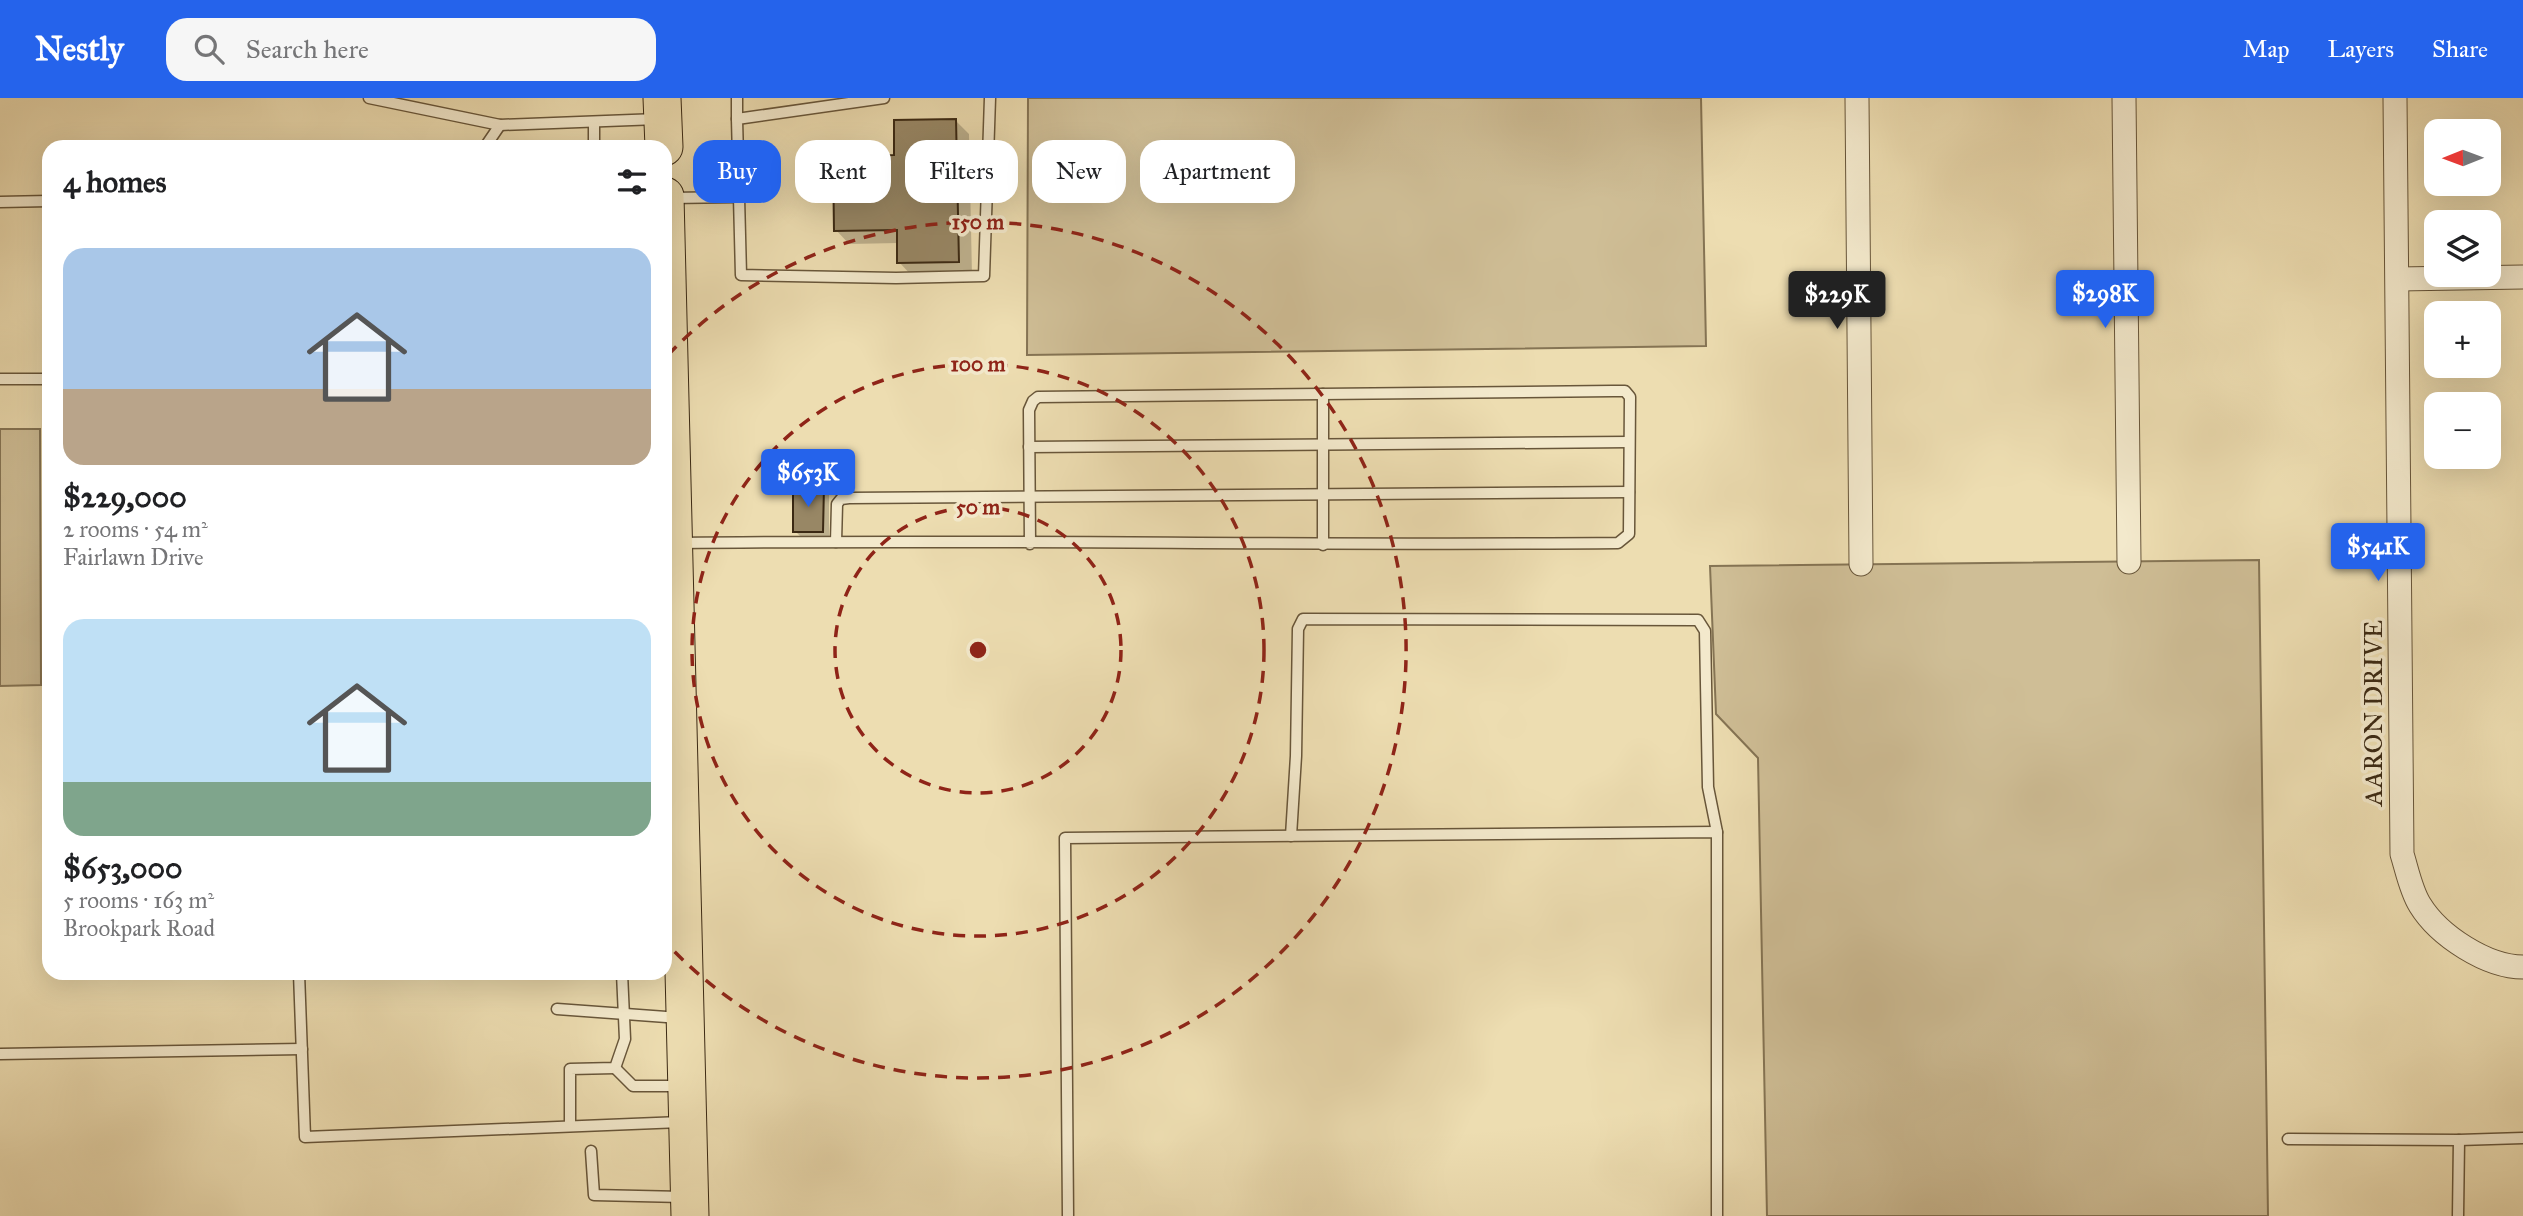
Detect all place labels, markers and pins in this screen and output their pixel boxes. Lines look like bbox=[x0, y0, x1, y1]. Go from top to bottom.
pin: $298K bbox=[2056, 271, 2154, 330]
pin: $229K bbox=[1788, 272, 1886, 331]
pin: $653K bbox=[759, 450, 857, 509]
pin: $541K bbox=[2329, 524, 2427, 583]
centre of rings bbox=[966, 638, 990, 662]

